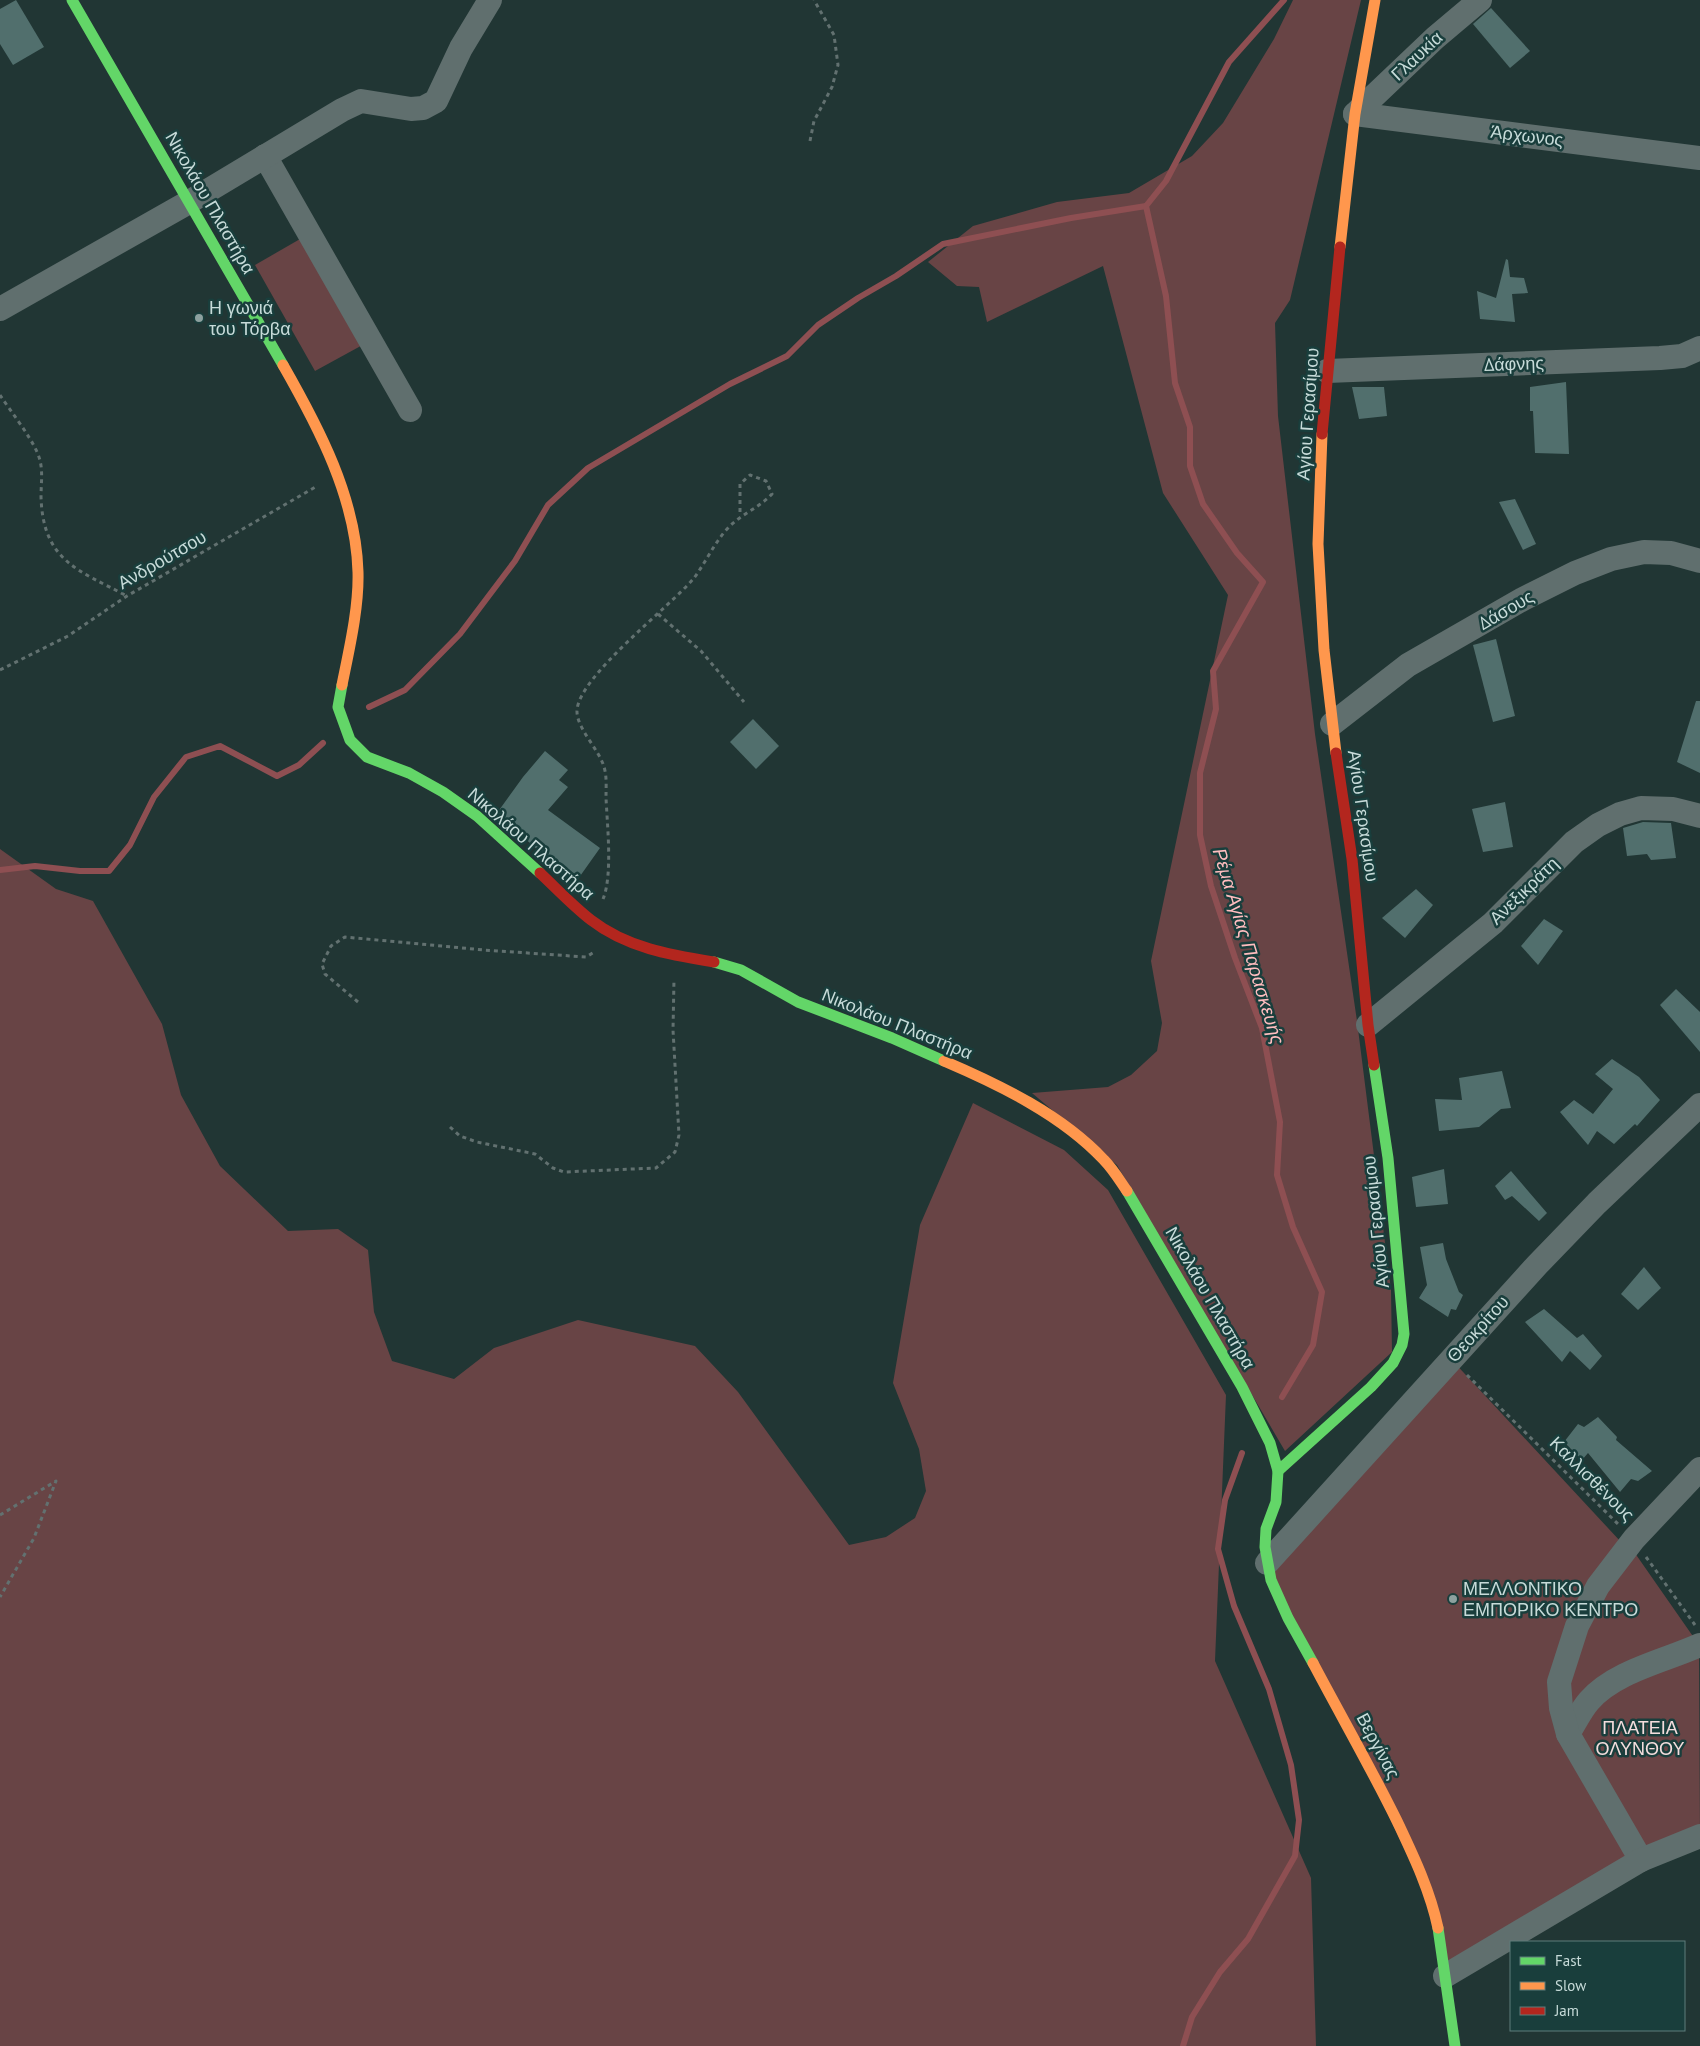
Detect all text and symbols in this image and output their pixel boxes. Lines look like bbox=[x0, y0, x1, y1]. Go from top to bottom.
street label: Γλαυκία bbox=[1386, 26, 1447, 85]
street label: Άρχωνος bbox=[1489, 120, 1565, 151]
street label: Νικολάου Πλαστήρα bbox=[160, 128, 260, 278]
place label: Η γωνιά του Τόρβα bbox=[209, 296, 291, 340]
marker: Η γωνιά του Τόρβα bbox=[193, 312, 205, 324]
street label: Αγίου Γερασίμου bbox=[1291, 347, 1324, 481]
street label: Δάφνης bbox=[1484, 351, 1545, 376]
street label: Ανδρούτσου bbox=[113, 525, 210, 594]
street label: Δάσους bbox=[1474, 584, 1538, 635]
street label: Αγίου Γερασίμου bbox=[1343, 749, 1384, 883]
street label: Νικολάου Πλαστήρα bbox=[463, 782, 599, 905]
water label: Ρέμα Αγίας Παρασκευής bbox=[1208, 845, 1291, 1048]
street label: Ανεξικράτη bbox=[1484, 852, 1563, 929]
street label: Νικολάου Πλαστήρα bbox=[819, 983, 976, 1064]
street label: Αγίου Γερασίμου bbox=[1357, 1155, 1394, 1289]
street label: Νικολάου Πλαστήρα bbox=[1160, 1223, 1260, 1373]
street label: Θεοκρίτου bbox=[1442, 1291, 1514, 1367]
street label: Καλλισθένους bbox=[1545, 1431, 1640, 1526]
place label: ΜΕΛΛΟΝΤΙΚΟ ΕΜΠΟΡΙΚΟ ΚΕΝΤΡΟ bbox=[1463, 1577, 1638, 1621]
marker: ΜΕΛΛΟΝΤΙΚΟ ΕΜΠΟΡΙΚΟ ΚΕΝΤΡΟ bbox=[1447, 1593, 1459, 1605]
street label: Βεργίνας bbox=[1352, 1709, 1405, 1783]
park label: ΠΛΑΤΕΙΑ ΟΛΥΝΘΟΥ bbox=[1596, 1716, 1684, 1760]
legend bbox=[1510, 1941, 1685, 2031]
text: Fast bbox=[1555, 1951, 1582, 1970]
text: Slow bbox=[1555, 1976, 1586, 1995]
text: Jam bbox=[1554, 2001, 1579, 2020]

